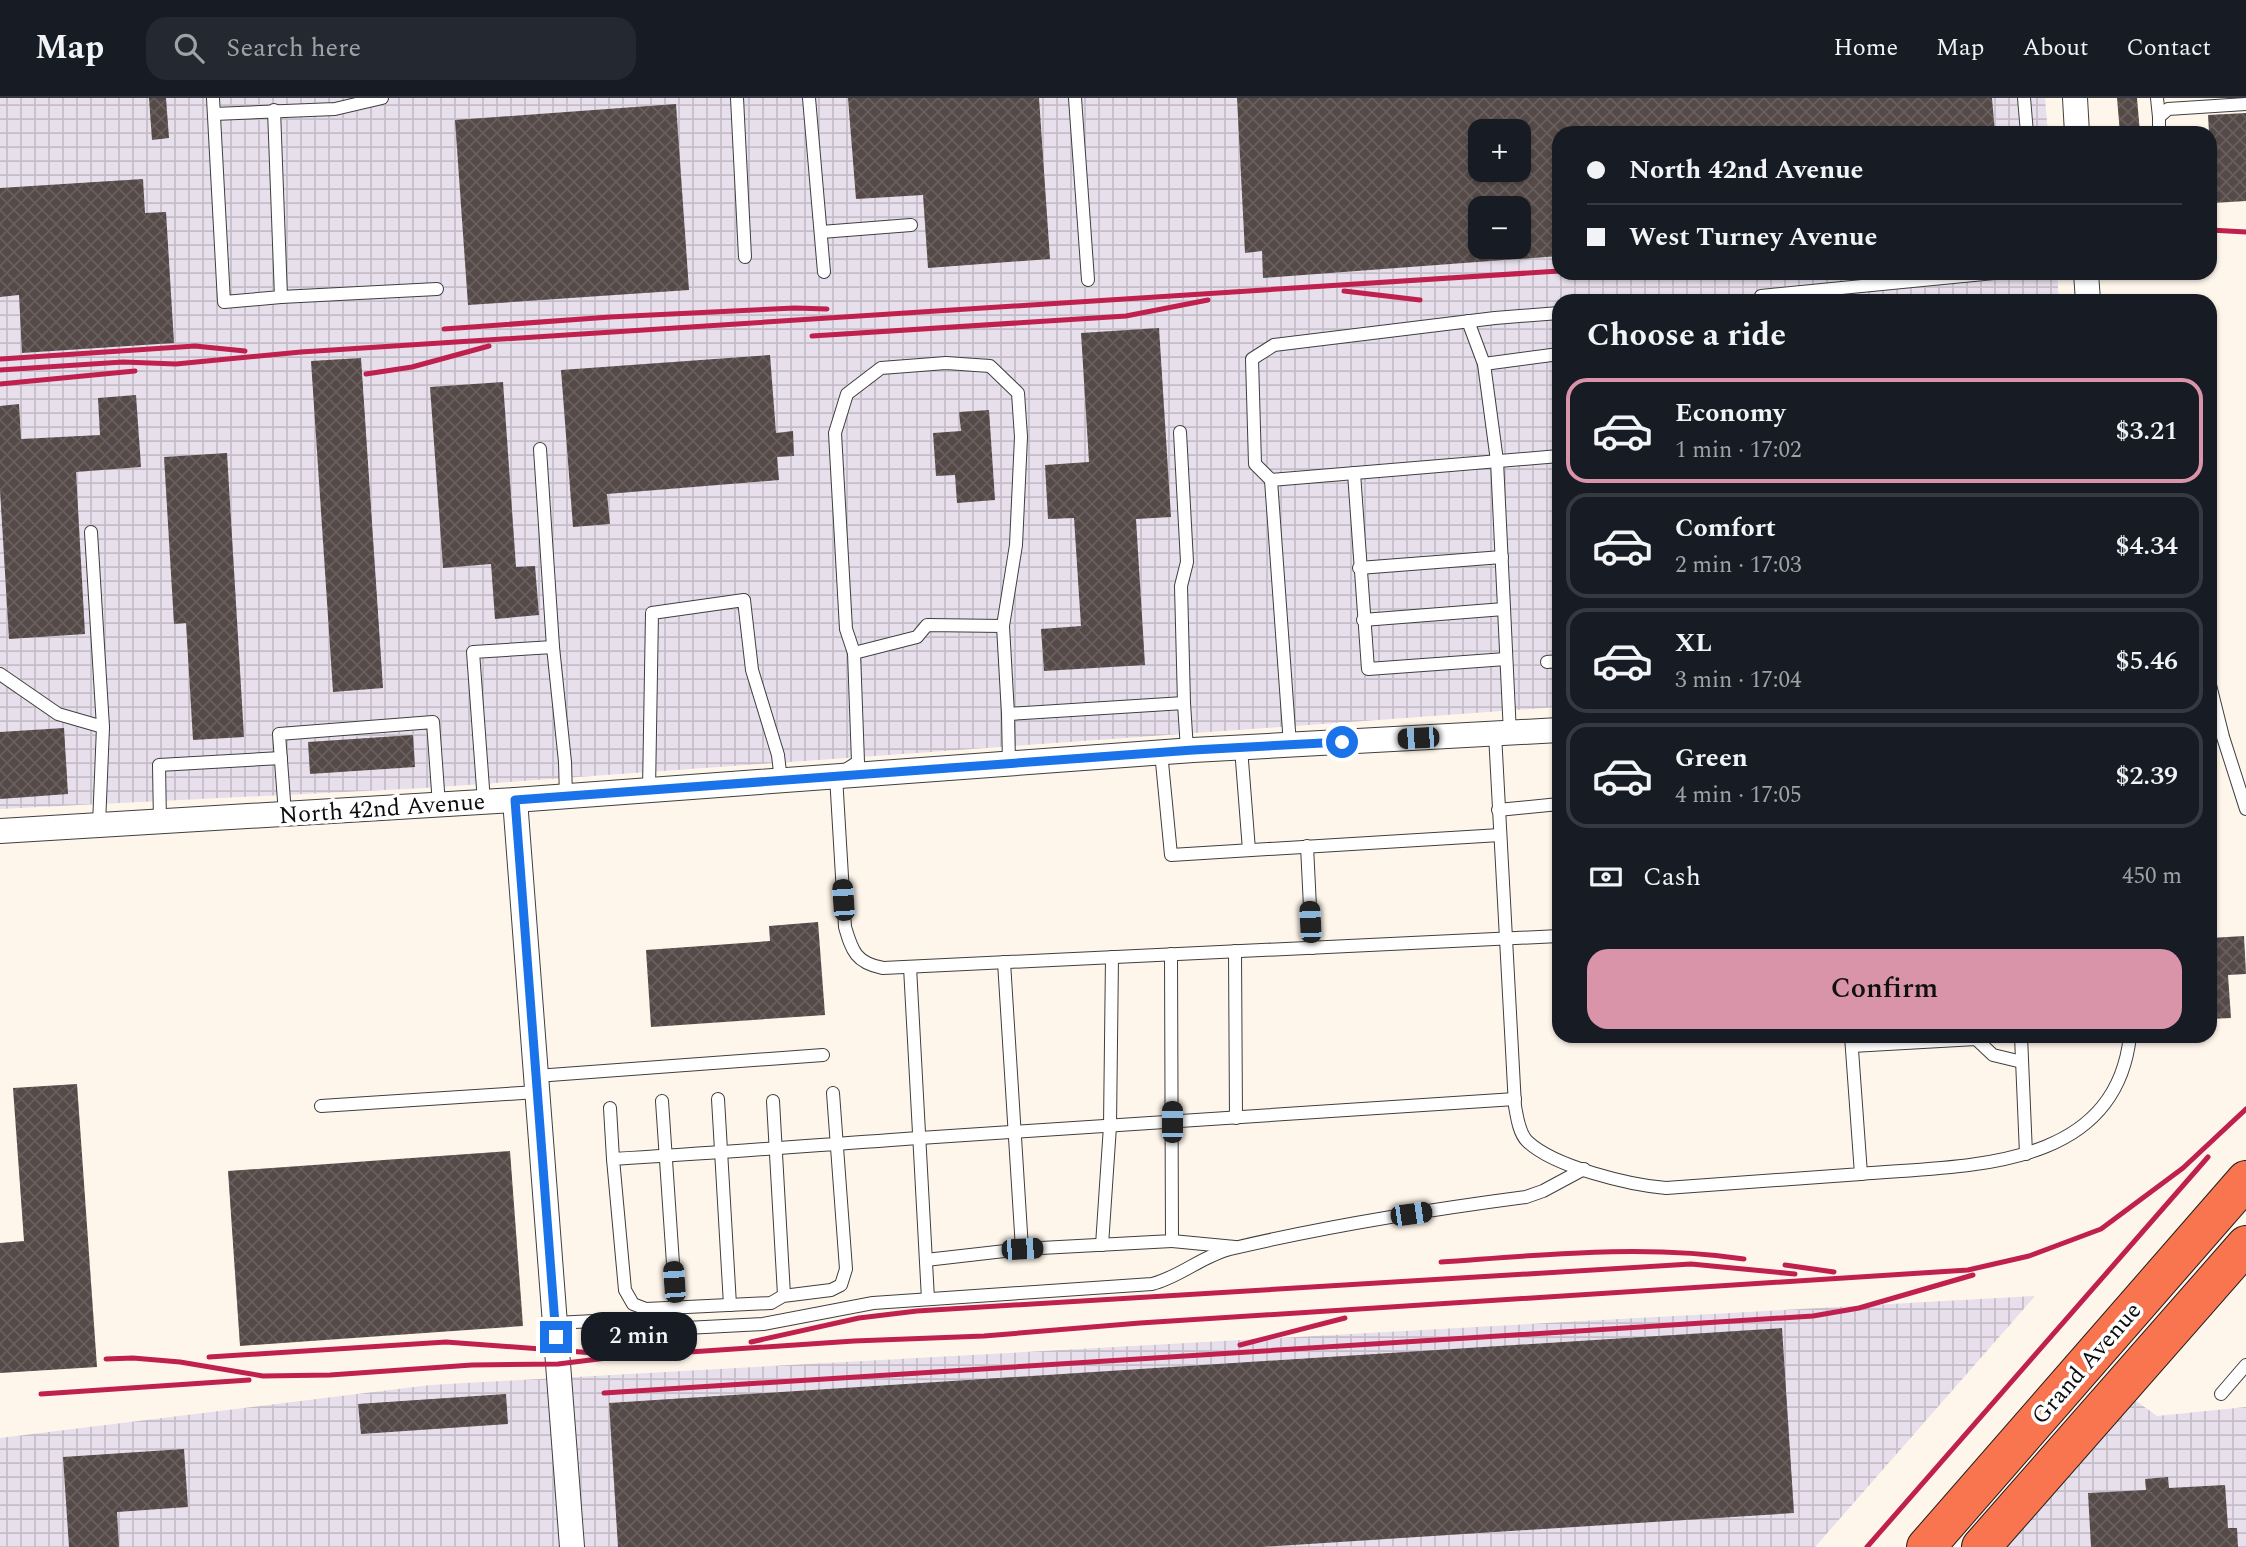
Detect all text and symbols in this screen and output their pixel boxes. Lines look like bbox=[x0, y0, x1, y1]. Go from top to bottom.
search box bbox=[146, 17, 636, 80]
text: Map bbox=[35, 23, 104, 73]
text: Search here bbox=[226, 28, 361, 68]
icon: search bbox=[170, 29, 208, 67]
text: Home bbox=[1833, 30, 1898, 66]
text: Map bbox=[1936, 30, 1984, 66]
text: About bbox=[2022, 30, 2088, 66]
text: Contact bbox=[2126, 30, 2211, 66]
map controls bbox=[1468, 119, 1531, 259]
button: + bbox=[1468, 119, 1531, 182]
text: North 42nd Avenue bbox=[1629, 150, 1864, 190]
button: − bbox=[1468, 196, 1531, 259]
text: West Turney Avenue bbox=[1629, 217, 1877, 257]
text: Choose a ride bbox=[1587, 311, 1786, 360]
text: Economy bbox=[1675, 393, 1785, 433]
icon: car bbox=[1591, 399, 1654, 462]
text: $3.21 bbox=[2115, 411, 2178, 451]
text: 1 min · 17:02 bbox=[1675, 433, 1802, 468]
text: Comfort bbox=[1675, 508, 1776, 548]
icon: car bbox=[1591, 514, 1654, 577]
text: $4.34 bbox=[2115, 526, 2178, 566]
text: 2 min · 17:03 bbox=[1675, 548, 1802, 583]
text: XL bbox=[1675, 623, 1712, 663]
icon: car bbox=[1591, 629, 1654, 692]
text: $5.46 bbox=[2115, 641, 2178, 681]
text: 3 min · 17:04 bbox=[1675, 663, 1802, 698]
route start bbox=[1326, 726, 1358, 758]
car bbox=[1397, 726, 1440, 750]
text: Green bbox=[1675, 738, 1748, 778]
icon: car bbox=[1591, 744, 1654, 807]
text: $2.39 bbox=[2115, 756, 2178, 796]
text: 4 min · 17:05 bbox=[1675, 778, 1802, 813]
street label: North 42nd Avenue bbox=[278, 784, 486, 834]
text: Cash bbox=[1643, 857, 1701, 897]
icon: cash bbox=[1587, 858, 1625, 896]
text: 450 m bbox=[2122, 859, 2182, 894]
car bbox=[832, 878, 855, 922]
car bbox=[1299, 900, 1322, 944]
button: Confirm bbox=[1587, 949, 2182, 1029]
car bbox=[1162, 1101, 1183, 1143]
car bbox=[1389, 1201, 1434, 1227]
car bbox=[1001, 1237, 1044, 1261]
car bbox=[663, 1260, 686, 1304]
street label: Grand Avenue bbox=[2023, 1294, 2150, 1433]
callout: 2 min bbox=[580, 1312, 696, 1362]
text: 2 min bbox=[609, 1319, 669, 1354]
route end bbox=[540, 1321, 572, 1353]

